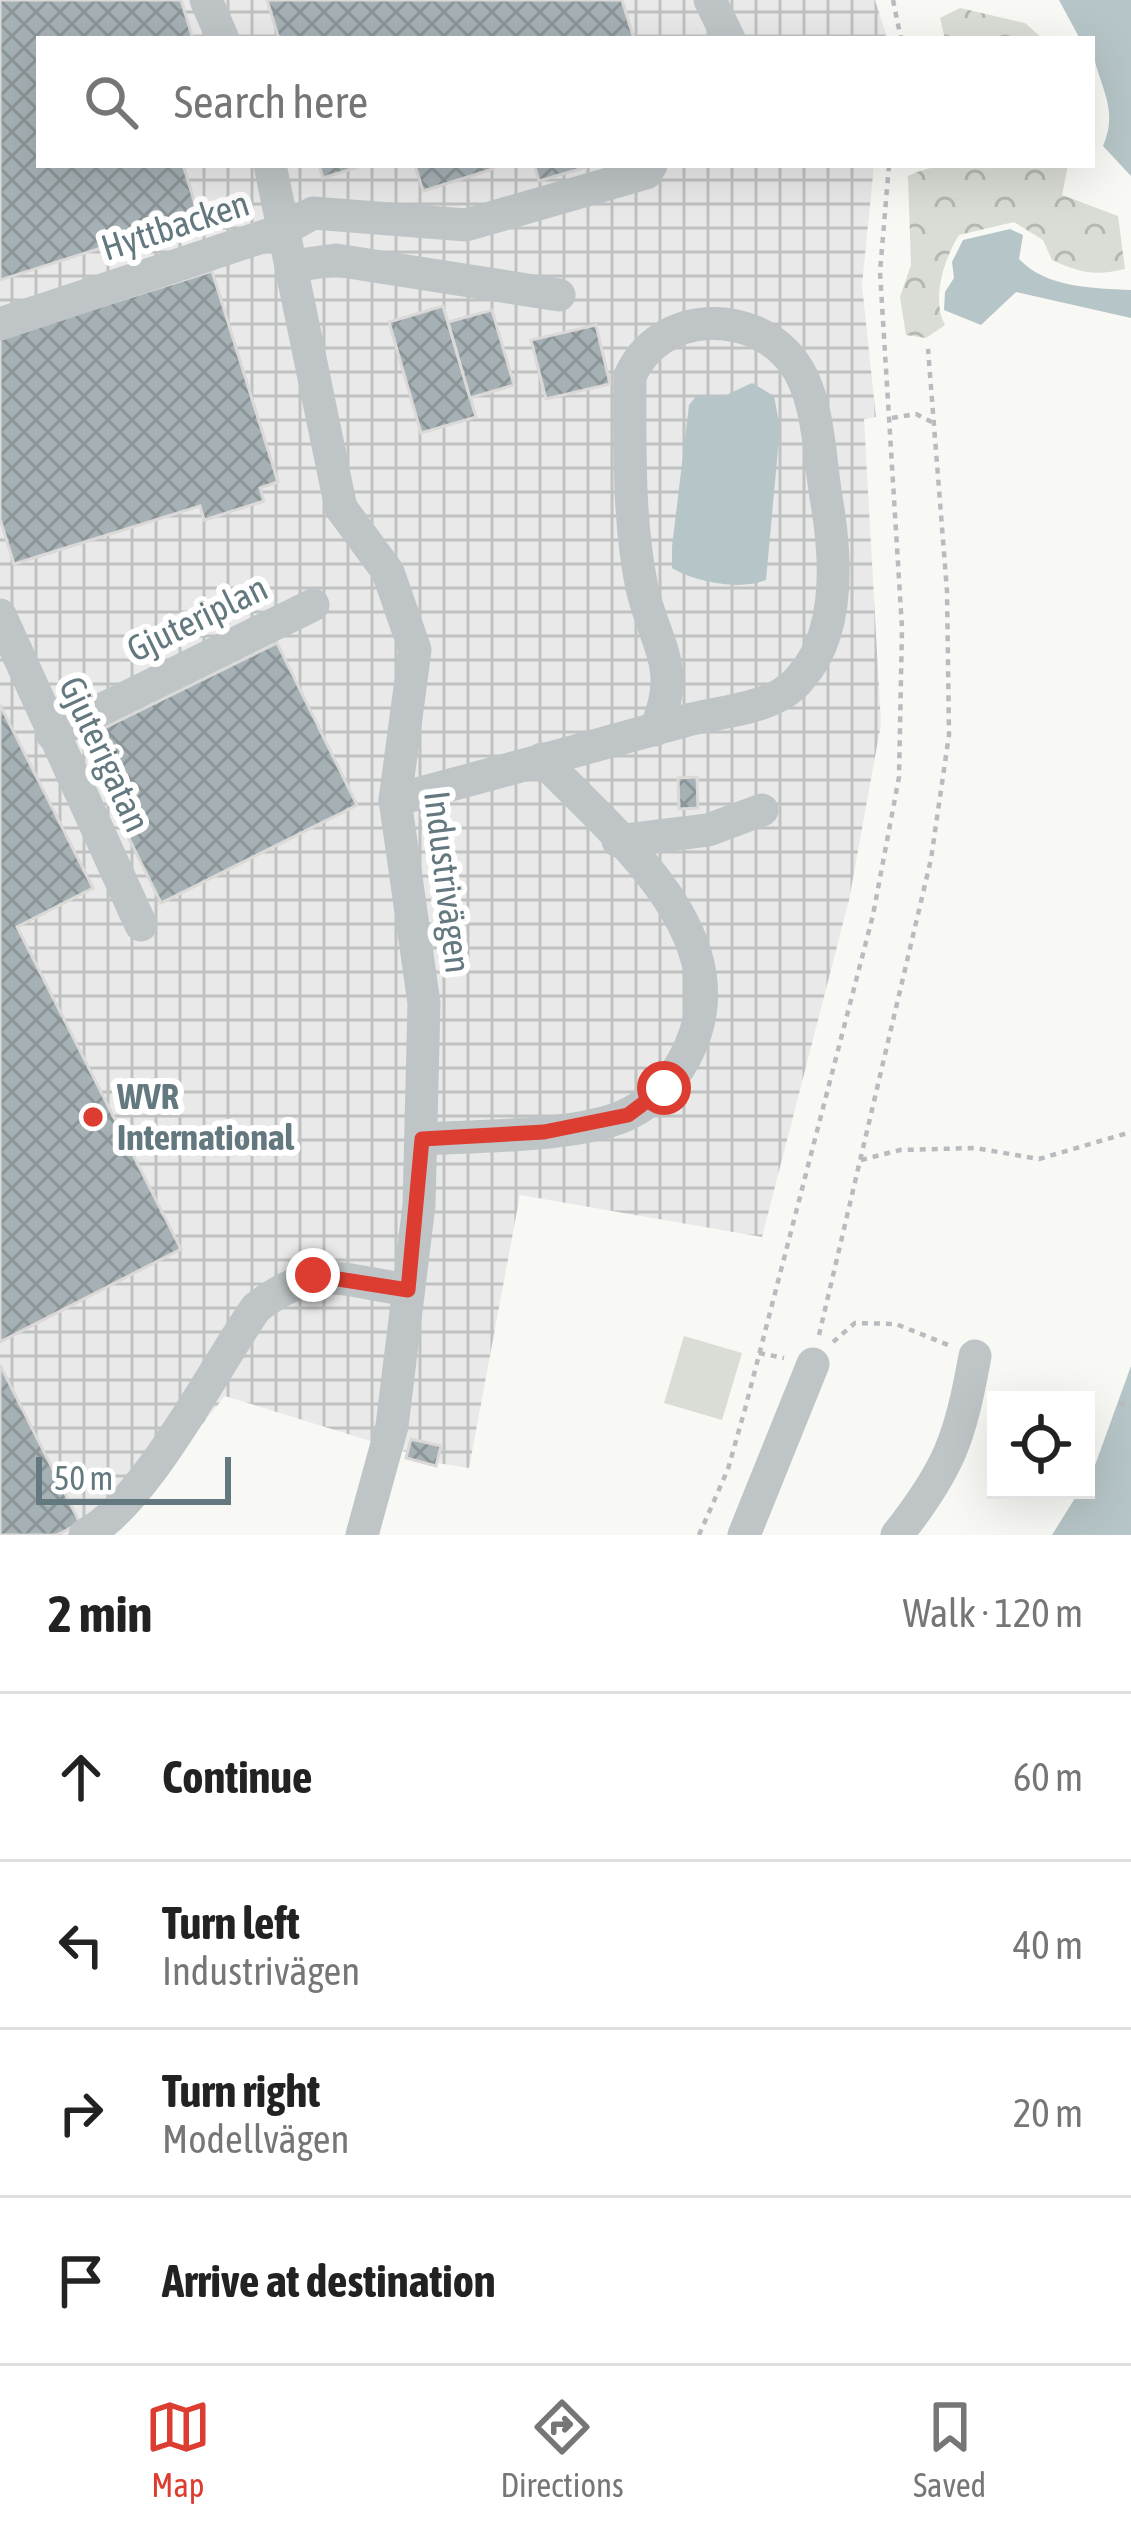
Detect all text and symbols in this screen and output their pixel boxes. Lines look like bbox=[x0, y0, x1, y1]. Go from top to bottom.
search box bbox=[36, 36, 1095, 168]
icon: search bbox=[78, 69, 144, 135]
text: Search here bbox=[174, 76, 368, 128]
street label: Hyttbacken bbox=[96, 181, 254, 269]
street label: Gjuteriplan bbox=[120, 566, 274, 670]
street label: Gjuterigatan bbox=[51, 670, 159, 838]
street label: Industrivägen bbox=[416, 789, 480, 975]
route start bbox=[637, 1061, 691, 1115]
place label: WVR International bbox=[116, 1075, 295, 1158]
marker: WVR International bbox=[80, 1104, 106, 1130]
route end bbox=[286, 1248, 340, 1302]
map controls bbox=[987, 1391, 1095, 1499]
button: locate bbox=[987, 1391, 1095, 1499]
scale bar bbox=[36, 1451, 231, 1504]
text: 50 m bbox=[54, 1459, 113, 1497]
text: 2 min bbox=[48, 1584, 152, 1643]
text: Walk · 120 m bbox=[903, 1591, 1083, 1635]
icon: ahead bbox=[48, 1744, 114, 1810]
text: Continue bbox=[162, 1751, 313, 1803]
text: 60 m bbox=[1013, 1755, 1083, 1799]
text: Turn left bbox=[162, 1897, 300, 1949]
icon: left bbox=[48, 1912, 114, 1978]
text: 40 m bbox=[1013, 1923, 1083, 1967]
text: Industrivägen bbox=[162, 1949, 360, 1993]
text: Turn right bbox=[162, 2065, 320, 2117]
icon: right bbox=[48, 2080, 114, 2146]
text: 20 m bbox=[1013, 2091, 1083, 2135]
text: Modellvägen bbox=[162, 2117, 349, 2161]
icon: arrive bbox=[48, 2248, 114, 2314]
text: Arrive at destination bbox=[162, 2255, 496, 2307]
tab: Map bbox=[145, 2394, 211, 2504]
tab: Directions bbox=[500, 2394, 624, 2504]
tab: Saved bbox=[913, 2394, 986, 2504]

